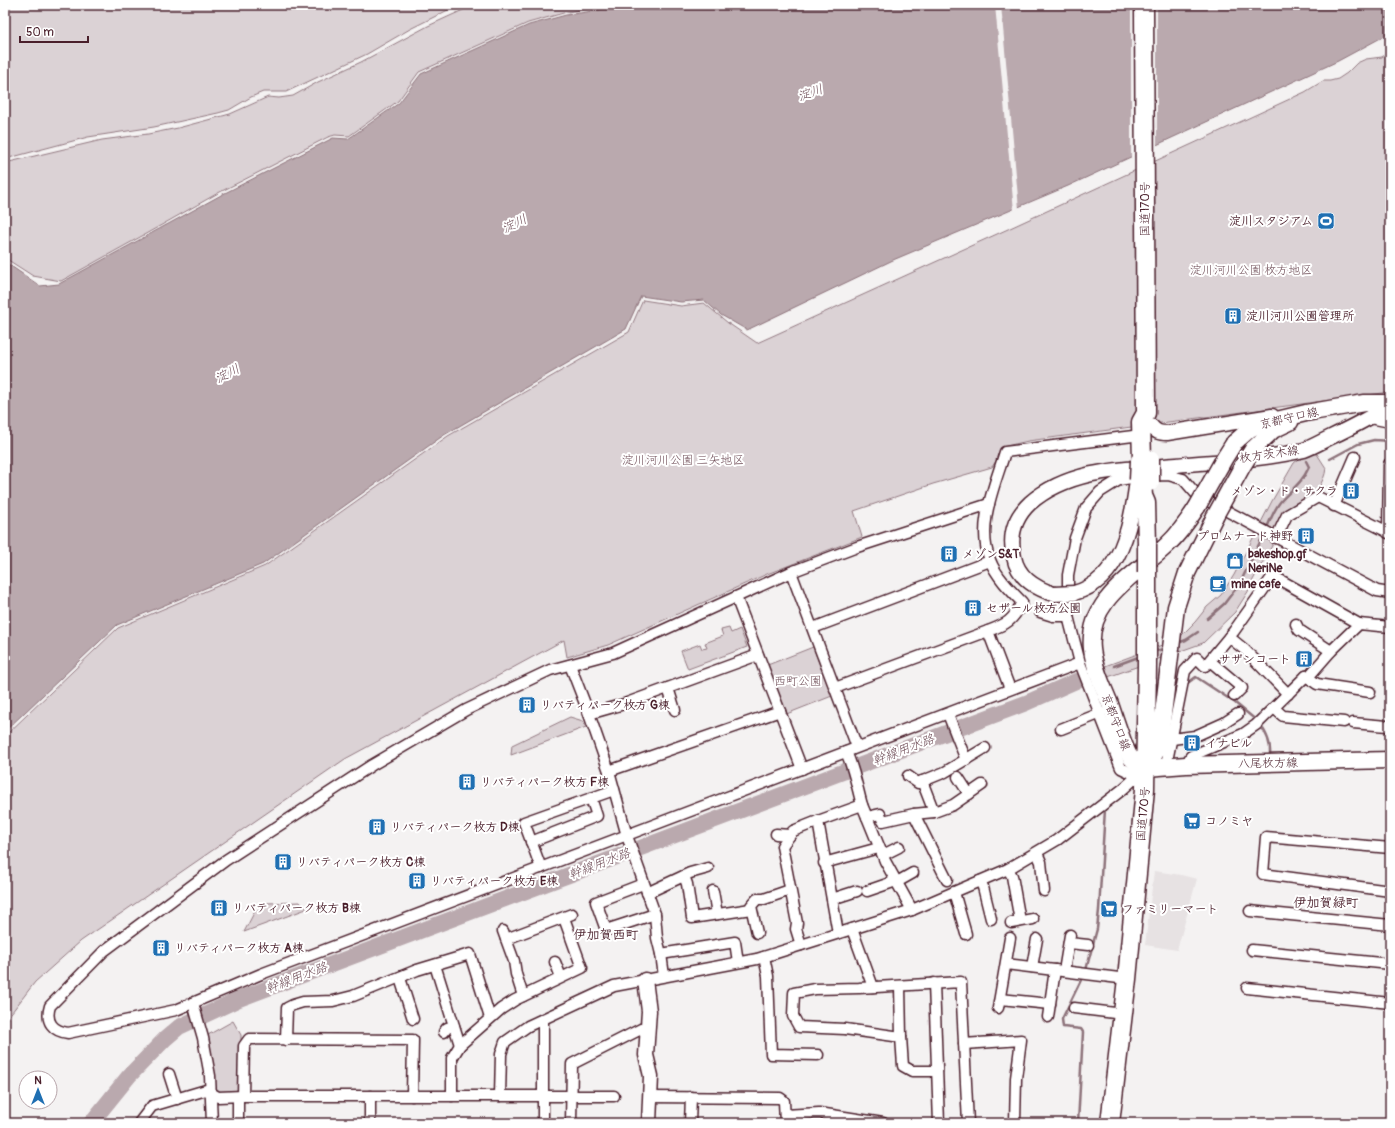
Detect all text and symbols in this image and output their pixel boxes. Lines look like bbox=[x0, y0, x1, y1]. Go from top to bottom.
scale bar bbox=[20, 18, 88, 44]
text: 50 m bbox=[26, 25, 54, 40]
water label: 淀川 bbox=[795, 81, 825, 105]
street label: 国道170号 bbox=[1138, 181, 1153, 237]
water label: 淀川 bbox=[499, 211, 530, 237]
sports icon: 淀川スタジアム bbox=[1316, 211, 1336, 231]
place label: 淀川スタジアム bbox=[1229, 214, 1313, 229]
park label: 淀川河川公園 枚方地区 bbox=[1190, 263, 1312, 278]
building icon: 淀川河川公園管理所 bbox=[1223, 306, 1243, 326]
place label: 淀川河川公園管理所 bbox=[1246, 309, 1355, 324]
water label: 淀川 bbox=[212, 361, 243, 387]
street label: 京都守口線 bbox=[1258, 404, 1320, 433]
street label: 枚方茨木線 bbox=[1238, 443, 1300, 466]
park label: 淀川河川公園 三矢地区 bbox=[622, 453, 744, 468]
building icon: メゾン・ド・サクラ bbox=[1341, 481, 1361, 501]
place label: メゾン・ド・サクラ bbox=[1230, 484, 1338, 499]
building icon: プロムナード神野 bbox=[1296, 526, 1316, 546]
place label: プロムナード神野 bbox=[1197, 529, 1293, 544]
building icon: メゾンS&T bbox=[939, 544, 959, 564]
place label: メゾンS&T bbox=[962, 547, 1020, 562]
place label: bakeshop.gf NeriNe bbox=[1248, 547, 1307, 576]
shop icon: bakeshop.gf NeriNe bbox=[1225, 551, 1245, 571]
cafe icon: mine cafe bbox=[1208, 574, 1228, 594]
place label: mine cafe bbox=[1231, 577, 1282, 592]
building icon: セザール枚方公園 bbox=[963, 598, 983, 618]
place label: セザール枚方公園 bbox=[986, 601, 1082, 616]
building icon: サザンコート bbox=[1294, 649, 1314, 669]
place label: サザンコート bbox=[1219, 652, 1291, 667]
park label: 西町公園 bbox=[774, 674, 822, 689]
street label: 京都守口線 bbox=[1098, 691, 1133, 753]
building icon: リバティパーク枚方 G棟 bbox=[517, 695, 537, 715]
place label: リバティパーク枚方 G棟 bbox=[540, 698, 670, 713]
water label: 幹線用水路 bbox=[870, 730, 937, 769]
building icon: イナビル bbox=[1182, 733, 1202, 753]
place label: イナビル bbox=[1205, 736, 1253, 751]
street label: 八尾枚方線 bbox=[1238, 755, 1298, 772]
building icon: リバティパーク枚方 F棟 bbox=[457, 772, 477, 792]
place label: リバティパーク枚方 F棟 bbox=[480, 775, 609, 790]
street label: 国道170号 bbox=[1134, 786, 1153, 842]
supermarket icon: コノミヤ bbox=[1182, 811, 1202, 831]
place label: コノミヤ bbox=[1205, 814, 1253, 829]
building icon: リバティパーク枚方 D棟 bbox=[367, 817, 387, 837]
place label: リバティパーク枚方 D棟 bbox=[390, 820, 519, 835]
water label: 幹線用水路 bbox=[566, 844, 633, 883]
building icon: リバティパーク枚方 C棟 bbox=[273, 852, 293, 872]
place label: リバティパーク枚方 C棟 bbox=[296, 855, 425, 870]
building icon: リバティパーク枚方 E棟 bbox=[407, 871, 427, 891]
place label: リバティパーク枚方 E棟 bbox=[430, 874, 558, 889]
district label: 伊加賀緑町 bbox=[1293, 895, 1359, 911]
building icon: リバティパーク枚方 B棟 bbox=[209, 898, 229, 918]
supermarket icon: ファミリーマート bbox=[1099, 899, 1119, 919]
place label: リバティパーク枚方 B棟 bbox=[232, 901, 361, 916]
place label: ファミリーマート bbox=[1122, 902, 1218, 917]
district label: 伊加賀西町 bbox=[573, 927, 639, 943]
building icon: リバティパーク枚方 A棟 bbox=[151, 938, 171, 958]
place label: リバティパーク枚方 A棟 bbox=[174, 941, 304, 956]
water label: 幹線用水路 bbox=[263, 958, 330, 997]
north arrow bbox=[18, 1070, 58, 1110]
text: N bbox=[34, 1074, 42, 1087]

